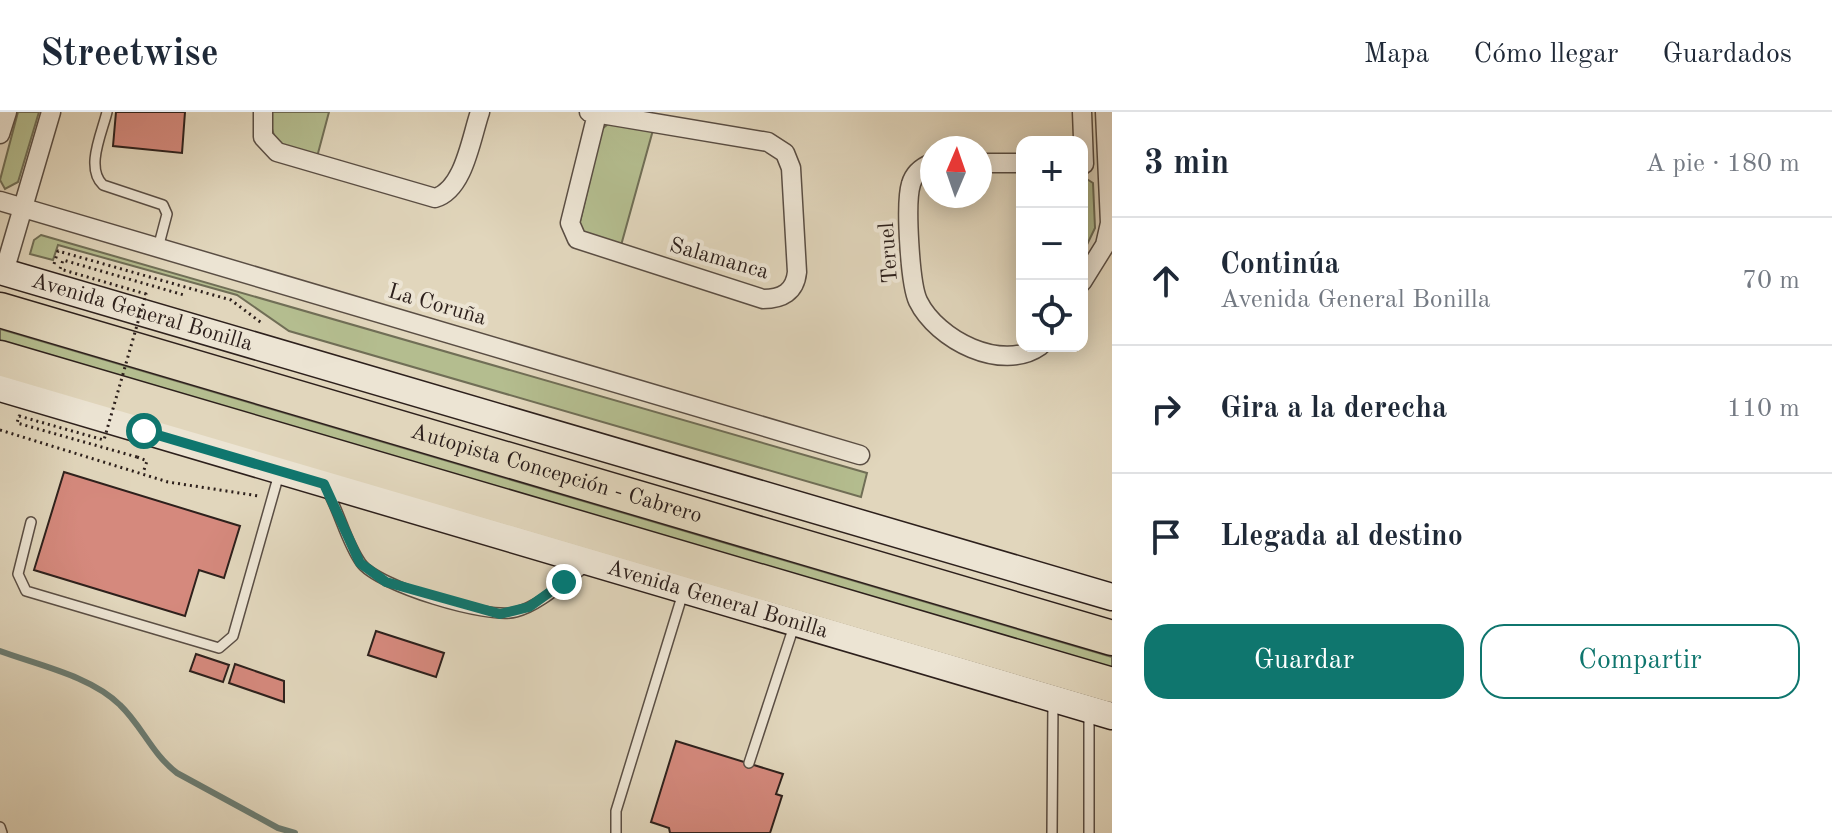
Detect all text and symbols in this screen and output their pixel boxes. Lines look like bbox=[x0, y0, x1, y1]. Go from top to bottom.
text: Streetwise bbox=[40, 36, 219, 74]
text: Mapa bbox=[1364, 41, 1429, 69]
text: Cómo llegar bbox=[1473, 41, 1618, 69]
text: Guardados bbox=[1662, 41, 1792, 69]
north arrow bbox=[920, 136, 992, 208]
map controls bbox=[1016, 136, 1088, 352]
button: + bbox=[1016, 136, 1088, 208]
text: 3 min bbox=[1144, 147, 1229, 181]
text: A pie · 180 m bbox=[1645, 151, 1800, 177]
button: − bbox=[1016, 208, 1088, 280]
street label: Teruel bbox=[876, 222, 902, 284]
street label: Salamanca bbox=[667, 234, 771, 284]
text: Continúa bbox=[1220, 250, 1340, 280]
icon: ahead bbox=[1144, 259, 1188, 303]
text: 70 m bbox=[1742, 268, 1800, 294]
street label: Avenida General Bonilla bbox=[29, 270, 255, 355]
button: locate bbox=[1016, 280, 1088, 352]
street label: La Coruña bbox=[385, 281, 489, 330]
text: Avenida General Bonilla bbox=[1220, 287, 1491, 313]
icon: right bbox=[1144, 387, 1188, 431]
text: Gira a la derecha bbox=[1220, 394, 1447, 424]
text: 110 m bbox=[1727, 396, 1800, 422]
route start bbox=[126, 413, 162, 449]
street label: Autopista Concepción - Cabrero bbox=[408, 421, 704, 527]
icon: arrive bbox=[1144, 515, 1188, 559]
text: Llegada al destino bbox=[1220, 522, 1463, 552]
street label: Avenida General Bonilla bbox=[604, 557, 831, 643]
route end bbox=[546, 564, 582, 600]
button: Guardar bbox=[1144, 624, 1464, 699]
button: Compartir bbox=[1480, 624, 1800, 699]

